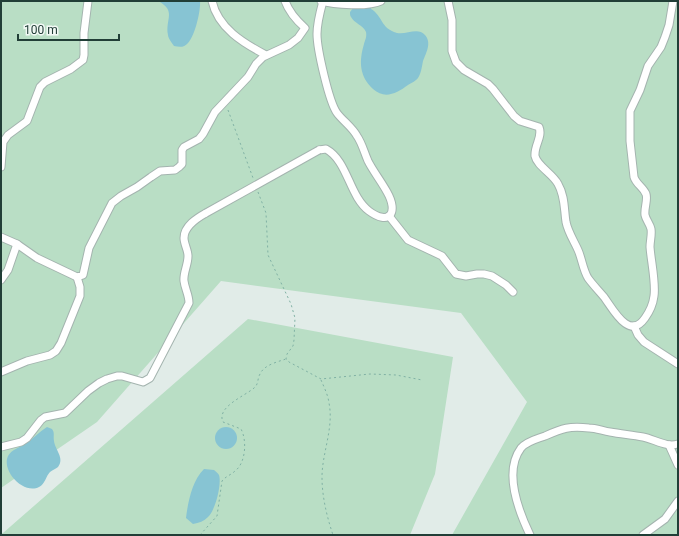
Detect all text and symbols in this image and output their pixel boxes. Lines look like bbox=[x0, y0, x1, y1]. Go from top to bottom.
scale bar bbox=[18, 16, 119, 42]
text: 100 m bbox=[24, 23, 58, 37]

